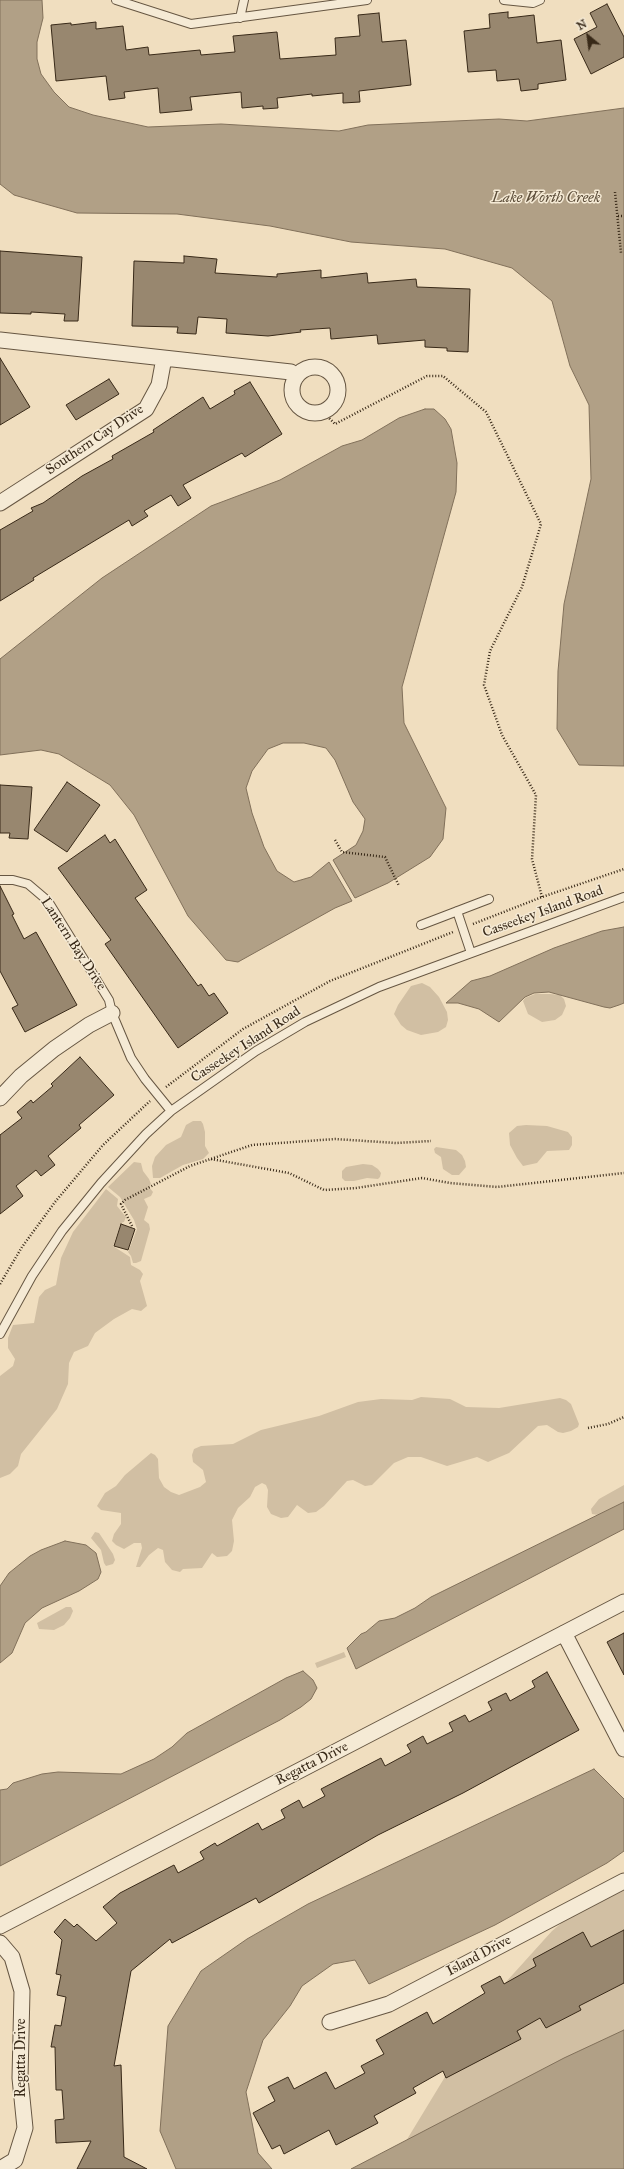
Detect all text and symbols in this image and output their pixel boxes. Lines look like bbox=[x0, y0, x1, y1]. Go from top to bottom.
north arrow bbox=[568, 16, 608, 56]
text: N bbox=[575, 17, 589, 33]
water label: Lake Worth Creek bbox=[492, 189, 600, 207]
street label: Southern Cay Drive bbox=[43, 401, 147, 479]
street label: Casseekey Island Road bbox=[480, 882, 606, 942]
street label: Lantern Bay Drive bbox=[37, 894, 109, 994]
street label: Casseekey Island Road bbox=[188, 1003, 304, 1087]
street label: Regatta Drive bbox=[273, 1739, 351, 1789]
street label: Island Drive bbox=[444, 1932, 514, 1980]
street label: Regatta Drive bbox=[14, 2018, 30, 2098]

